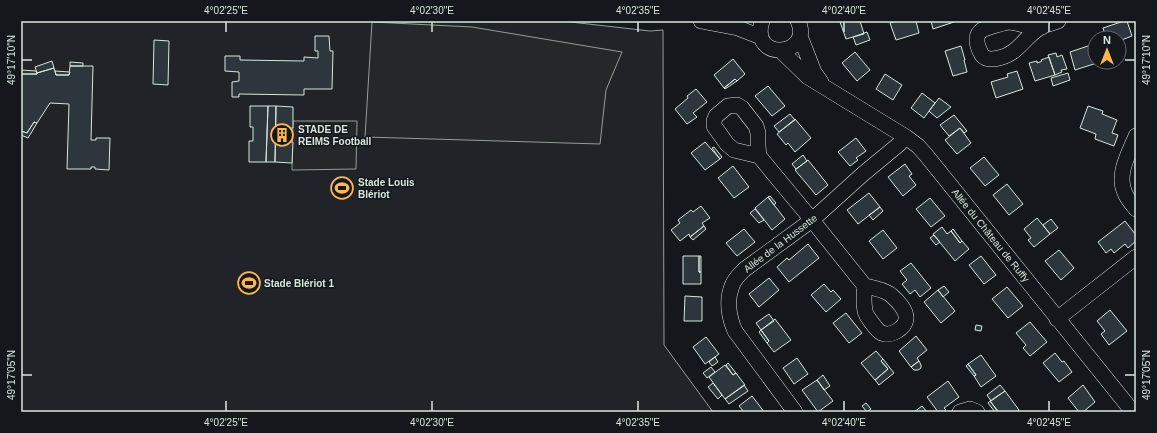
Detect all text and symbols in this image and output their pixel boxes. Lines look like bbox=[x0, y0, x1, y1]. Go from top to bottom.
text: 4°02'25"E bbox=[204, 5, 248, 16]
text: 4°02'30"E bbox=[410, 5, 454, 16]
text: 4°02'35"E bbox=[616, 5, 660, 16]
text: 4°02'40"E bbox=[822, 5, 866, 16]
text: 4°02'45"E bbox=[1027, 5, 1071, 16]
north arrow bbox=[1087, 30, 1127, 70]
text: N bbox=[1103, 34, 1111, 46]
text: 49°17'10"N bbox=[6, 35, 17, 85]
text: 49°17'10"N bbox=[1141, 35, 1152, 85]
building icon: STADE DE REIMS Football bbox=[269, 122, 295, 148]
place label: STADE DE REIMS Football bbox=[298, 124, 372, 147]
sports icon: Stade Louis Blériot bbox=[329, 175, 355, 201]
place label: Stade Louis Blériot bbox=[358, 177, 415, 200]
street label: Allée du Château de Ruffy bbox=[950, 187, 1032, 284]
street label: Allée de la Hussette bbox=[741, 212, 819, 275]
sports icon: Stade Blériot 1 bbox=[236, 270, 262, 296]
place label: Stade Blériot 1 bbox=[264, 278, 334, 289]
text: 49°17'05"N bbox=[6, 350, 17, 400]
text: 49°17'05"N bbox=[1141, 350, 1152, 400]
text: 4°02'25"E bbox=[204, 417, 248, 428]
text: 4°02'30"E bbox=[410, 417, 454, 428]
text: 4°02'35"E bbox=[616, 417, 660, 428]
text: 4°02'40"E bbox=[822, 417, 866, 428]
text: 4°02'45"E bbox=[1027, 417, 1071, 428]

